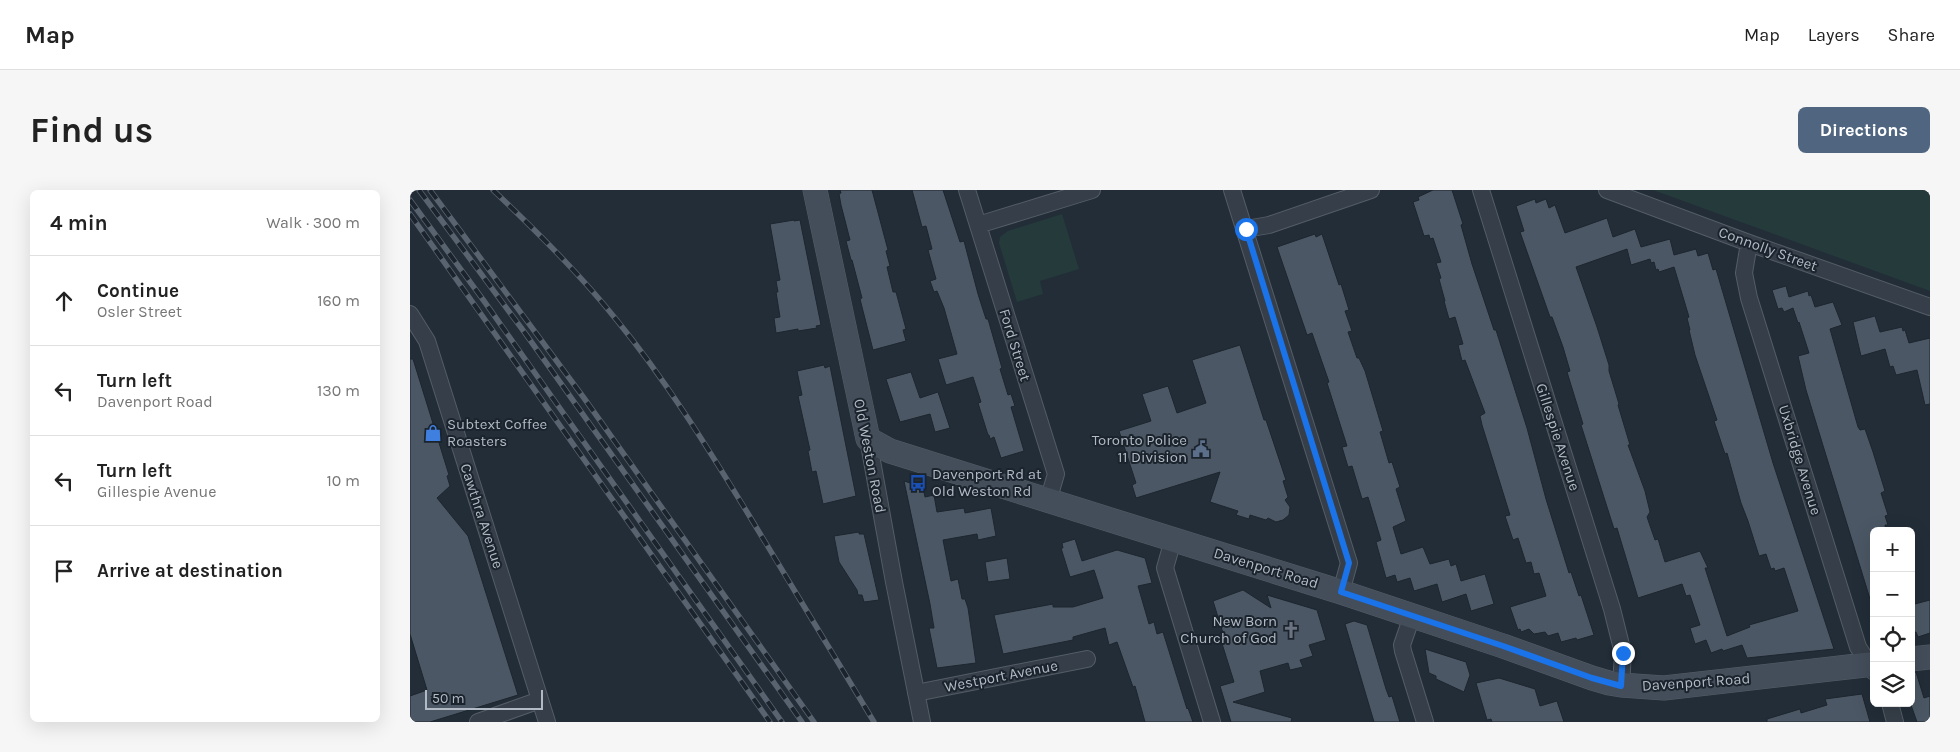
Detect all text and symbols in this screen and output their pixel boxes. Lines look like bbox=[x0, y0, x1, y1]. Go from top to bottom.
text: Map bbox=[25, 21, 75, 49]
text: Map bbox=[1744, 24, 1780, 46]
text: Layers bbox=[1808, 24, 1860, 46]
text: Share bbox=[1888, 24, 1935, 46]
button: Directions bbox=[1798, 107, 1930, 153]
text: Find us bbox=[30, 110, 153, 151]
text: 4 min bbox=[50, 211, 108, 235]
text: Walk · 300 m bbox=[266, 213, 360, 232]
route start bbox=[1235, 218, 1258, 241]
street label: Connolly Street bbox=[1716, 223, 1820, 275]
text: Continue bbox=[97, 280, 179, 302]
icon: ahead bbox=[50, 287, 78, 315]
text: 160 m bbox=[317, 291, 360, 310]
text: Osler Street bbox=[97, 302, 182, 321]
street label: Ford Street bbox=[995, 307, 1035, 384]
text: Turn left bbox=[97, 370, 172, 392]
icon: left bbox=[50, 377, 78, 405]
text: 130 m bbox=[317, 381, 360, 400]
street label: Gillespie Avenue bbox=[1532, 381, 1584, 493]
text: Davenport Road bbox=[97, 392, 213, 411]
street label: Old Weston Road bbox=[850, 397, 890, 515]
street label: Uxbridge Avenue bbox=[1775, 403, 1825, 517]
place label: Subtext Coffee Roasters bbox=[447, 415, 547, 450]
shop icon: Subtext Coffee Roasters bbox=[423, 423, 443, 443]
place label: Toronto Police 11 Division bbox=[1092, 431, 1187, 466]
public building icon: Toronto Police 11 Division bbox=[1191, 439, 1211, 459]
text: Turn left bbox=[97, 460, 172, 482]
street label: Cawthra Avenue bbox=[457, 461, 507, 571]
place label: Davenport Rd at Old Weston Rd bbox=[932, 465, 1042, 500]
icon: left bbox=[50, 467, 78, 495]
text: 10 m bbox=[326, 471, 360, 490]
bus stop icon: Davenport Rd at Old Weston Rd bbox=[908, 473, 928, 493]
text: Gillespie Avenue bbox=[97, 482, 216, 501]
map controls bbox=[1870, 527, 1915, 707]
button: + bbox=[1870, 527, 1915, 572]
street label: Davenport Road bbox=[1211, 544, 1321, 592]
icon: arrive bbox=[50, 557, 78, 585]
text: Arrive at destination bbox=[97, 560, 283, 582]
button: − bbox=[1870, 572, 1915, 617]
place label: New Born Church of God bbox=[1180, 612, 1277, 647]
button: locate bbox=[1870, 617, 1915, 662]
church icon: New Born Church of God bbox=[1281, 620, 1301, 640]
route end bbox=[1612, 642, 1635, 665]
street label: Westport Avenue bbox=[943, 656, 1059, 696]
button: layers bbox=[1870, 662, 1915, 707]
street label: Davenport Road bbox=[1641, 669, 1751, 695]
scale bar bbox=[425, 687, 542, 710]
text: 50 m bbox=[432, 690, 465, 707]

